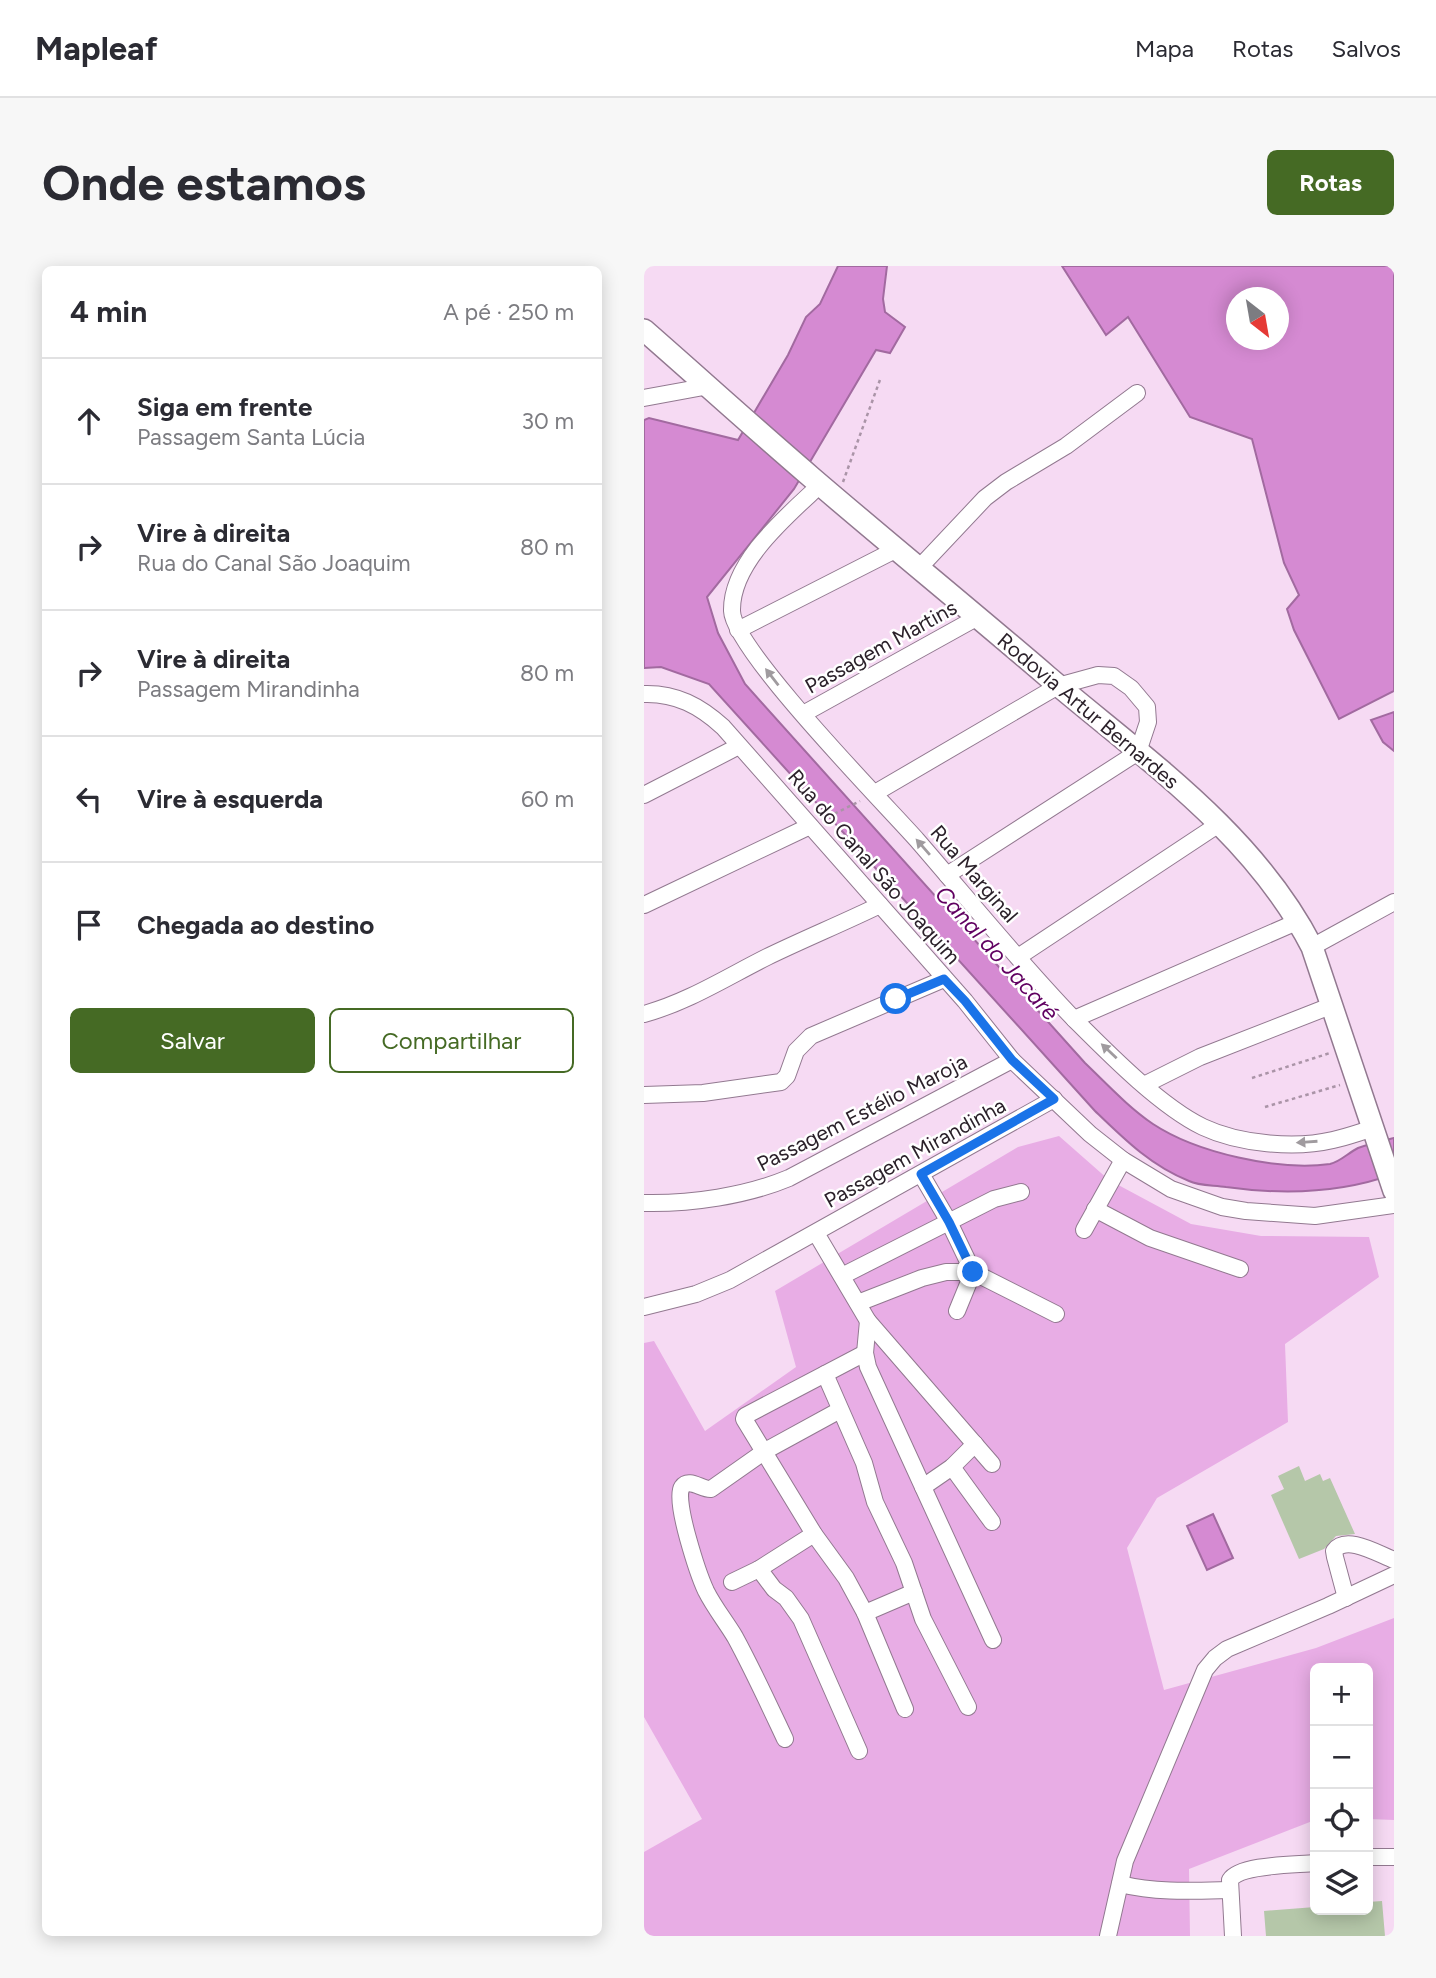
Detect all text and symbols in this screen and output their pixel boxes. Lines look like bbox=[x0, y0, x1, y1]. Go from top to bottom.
text: Mapleaf bbox=[35, 29, 158, 68]
text: Mapa bbox=[1135, 34, 1194, 63]
text: Rotas bbox=[1232, 34, 1293, 63]
text: Salvos bbox=[1331, 34, 1401, 63]
button: Rotas bbox=[1267, 150, 1394, 215]
text: Onde estamos bbox=[42, 153, 366, 212]
north arrow bbox=[1226, 287, 1289, 350]
text: 4 min bbox=[70, 293, 147, 330]
text: A pé · 250 m bbox=[443, 298, 574, 326]
text: Siga em frente bbox=[137, 391, 312, 423]
icon: ahead bbox=[70, 402, 108, 440]
text: 30 m bbox=[521, 407, 574, 435]
text: Passagem Santa Lúcia bbox=[137, 423, 365, 451]
text: Vire à direita bbox=[137, 517, 290, 549]
icon: right bbox=[70, 528, 108, 566]
text: 80 m bbox=[520, 533, 574, 561]
text: Rua do Canal São Joaquim bbox=[137, 549, 411, 577]
street label: Passagem Martins bbox=[800, 594, 961, 699]
street label: Rodovia Artur Bernardes bbox=[993, 627, 1184, 794]
text: Vire à direita bbox=[137, 643, 290, 675]
icon: right bbox=[70, 654, 108, 692]
text: 80 m bbox=[520, 659, 574, 687]
one-way arrow bbox=[765, 668, 780, 686]
text: Passagem Mirandinha bbox=[137, 675, 360, 703]
street label: Rua do Canal São Joaquim bbox=[783, 764, 966, 969]
icon: left bbox=[70, 780, 108, 818]
text: Vire à esquerda bbox=[137, 783, 323, 815]
text: 60 m bbox=[521, 785, 574, 813]
street label: Rua Marginal bbox=[925, 820, 1023, 927]
one-way arrow bbox=[916, 839, 931, 856]
water label: Canal do Jacaré bbox=[929, 880, 1065, 1026]
icon: arrive bbox=[70, 906, 108, 944]
text: Chegada ao destino bbox=[137, 909, 374, 941]
route start bbox=[880, 983, 911, 1014]
button: Salvar bbox=[70, 1008, 315, 1073]
button: Compartilhar bbox=[329, 1008, 574, 1073]
one-way arrow bbox=[1101, 1044, 1118, 1060]
street label: Passagem Estélio Maroja bbox=[753, 1049, 971, 1176]
street label: Passagem Mirandinha bbox=[820, 1092, 1010, 1213]
one-way arrow bbox=[1296, 1137, 1318, 1148]
route end bbox=[957, 1256, 988, 1287]
map controls bbox=[1310, 1663, 1373, 1915]
button: + bbox=[1310, 1663, 1373, 1726]
button: − bbox=[1310, 1726, 1373, 1789]
button: locate bbox=[1310, 1789, 1373, 1852]
button: layers bbox=[1310, 1852, 1373, 1915]

